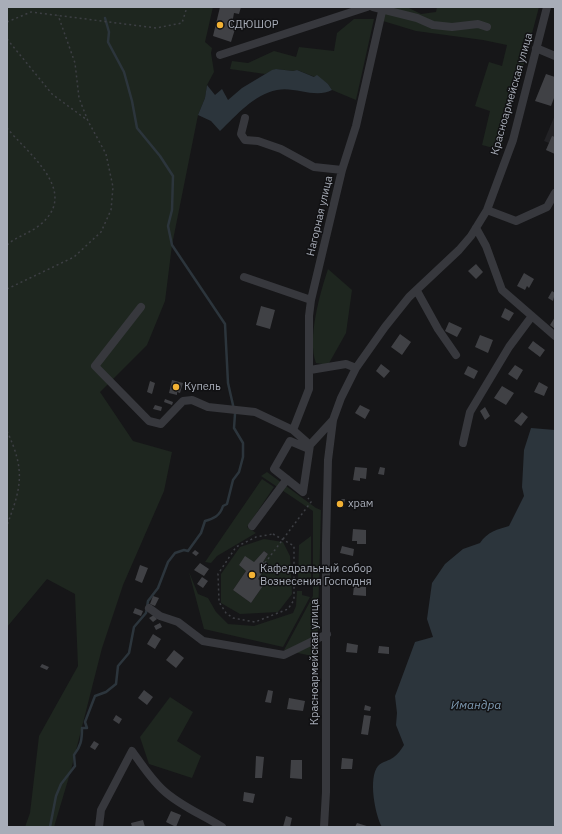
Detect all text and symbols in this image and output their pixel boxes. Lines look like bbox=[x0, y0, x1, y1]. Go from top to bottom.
place label: СДЮШОР bbox=[228, 18, 278, 32]
marker: СДЮШОР bbox=[215, 20, 225, 30]
street label: Красноармейская улица bbox=[488, 31, 536, 157]
street label: Нагорная улица bbox=[304, 175, 336, 257]
place label: Купель bbox=[184, 380, 221, 394]
marker: Купель bbox=[171, 382, 181, 392]
place label: храм bbox=[348, 497, 373, 511]
marker: храм bbox=[335, 499, 345, 509]
place label: Кафедральный собор Вознесения Господня bbox=[260, 562, 372, 588]
marker: Кафедральный собор Вознесения Господня bbox=[247, 570, 257, 580]
street label: Красноармейская улица bbox=[308, 599, 322, 725]
water label: Имандра bbox=[451, 699, 501, 713]

